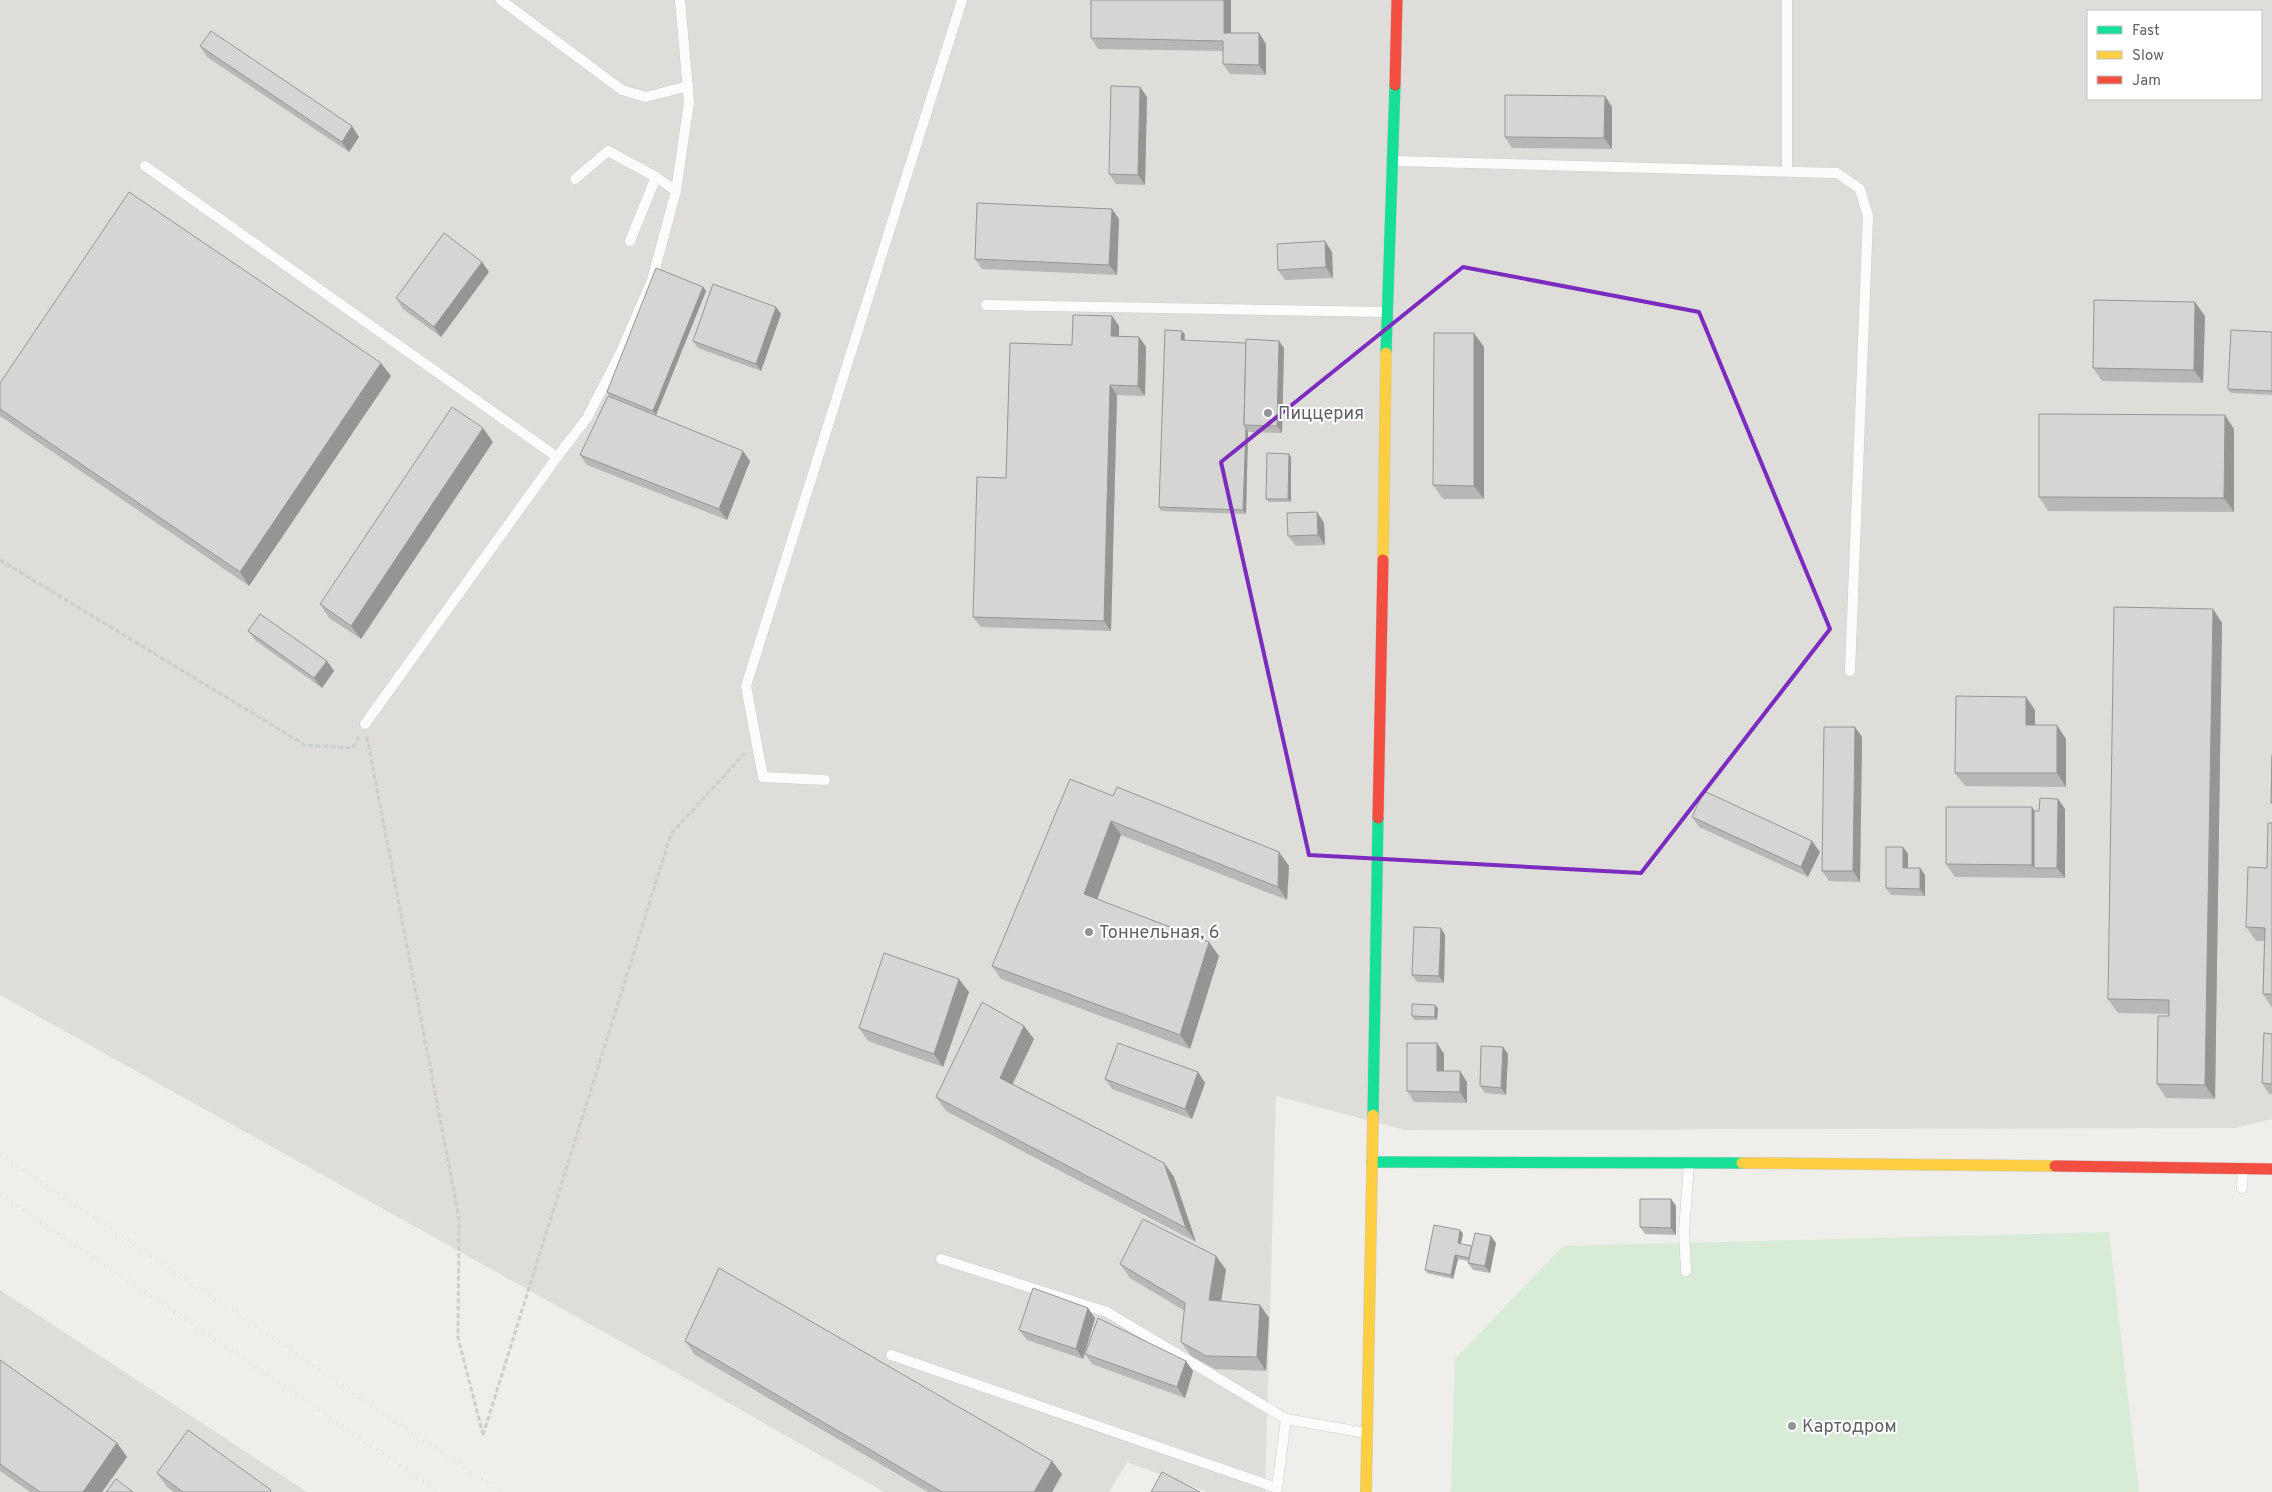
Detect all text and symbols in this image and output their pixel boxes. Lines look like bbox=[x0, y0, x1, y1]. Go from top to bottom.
legend bbox=[2087, 10, 2262, 100]
text: Fast bbox=[2132, 22, 2160, 41]
text: Slow bbox=[2132, 47, 2164, 66]
text: Jam bbox=[2132, 72, 2161, 91]
place label: Пиццерия bbox=[1278, 403, 1364, 426]
marker: Пиццерия bbox=[1262, 407, 1274, 419]
place label: Тоннельная, 6 bbox=[1099, 922, 1219, 945]
marker: Тоннельная, 6 bbox=[1083, 926, 1095, 938]
place label: Картодром bbox=[1802, 1416, 1897, 1439]
marker: Картодром bbox=[1786, 1420, 1798, 1432]

